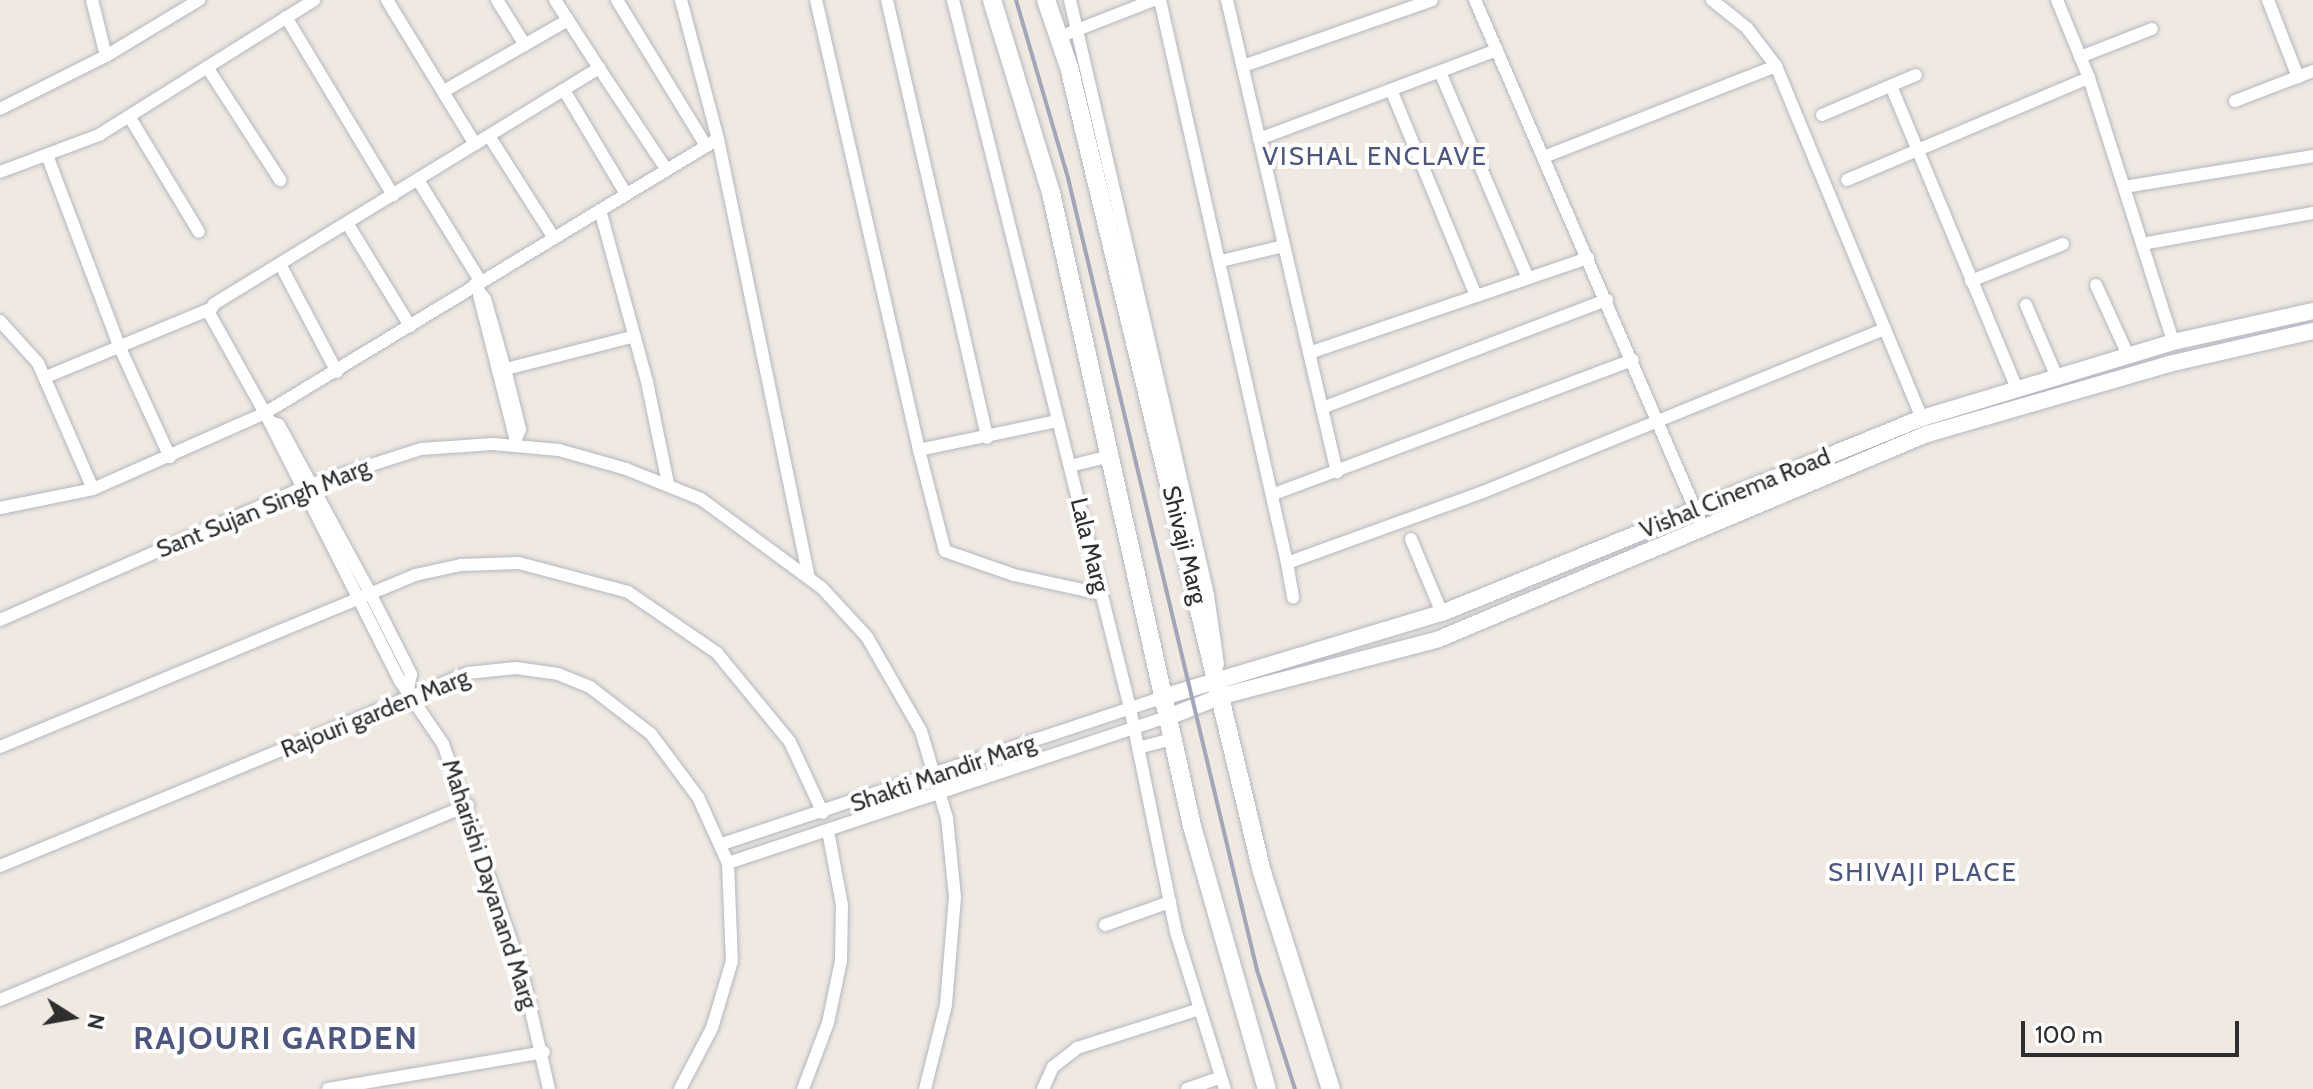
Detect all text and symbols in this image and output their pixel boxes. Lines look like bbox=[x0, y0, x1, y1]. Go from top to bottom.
district label: VISHAL ENCLAVE bbox=[1262, 141, 1488, 173]
street label: Vishal Cinema Road bbox=[1636, 442, 1834, 544]
street label: Sant Sujan Singh Marg bbox=[152, 452, 374, 564]
street label: Shivaji Marg bbox=[1156, 483, 1214, 607]
street label: Lala Marg bbox=[1064, 495, 1116, 595]
street label: Rajouri garden Marg bbox=[277, 662, 473, 764]
street label: Shakti Mandir Marg bbox=[847, 728, 1039, 818]
street label: Maharishi Dayanand Marg bbox=[436, 756, 544, 1012]
district label: SHIVAJI PLACE bbox=[1828, 857, 2018, 889]
north arrow bbox=[32, 977, 112, 1057]
scale bar bbox=[2025, 1005, 2243, 1055]
text: N bbox=[81, 1011, 111, 1032]
district label: RAJOURI GARDEN bbox=[133, 1019, 419, 1057]
text: 100 m bbox=[2035, 1020, 2103, 1049]

